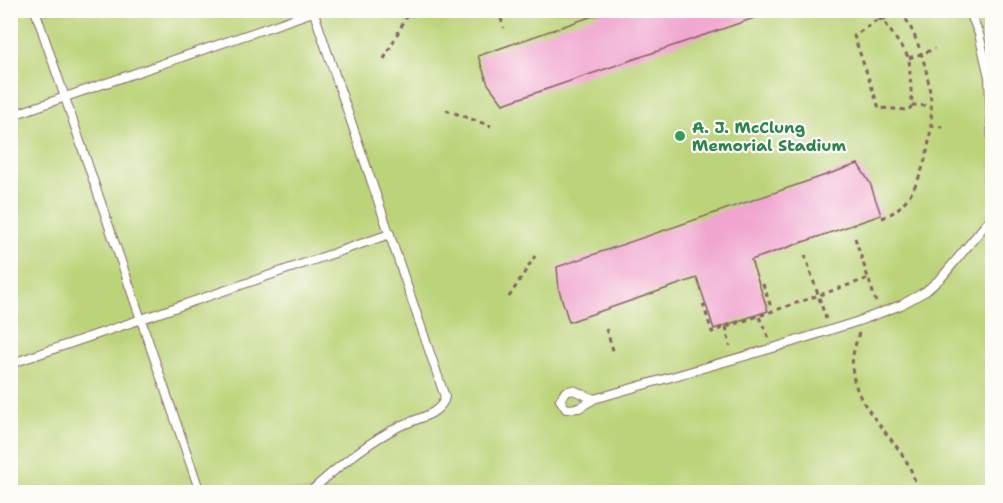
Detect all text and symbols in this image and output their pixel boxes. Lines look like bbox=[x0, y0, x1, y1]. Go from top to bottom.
place label: A. J. McClung Memorial Stadium bbox=[692, 117, 846, 156]
marker: A. J. McClung Memorial Stadium bbox=[673, 129, 687, 143]

